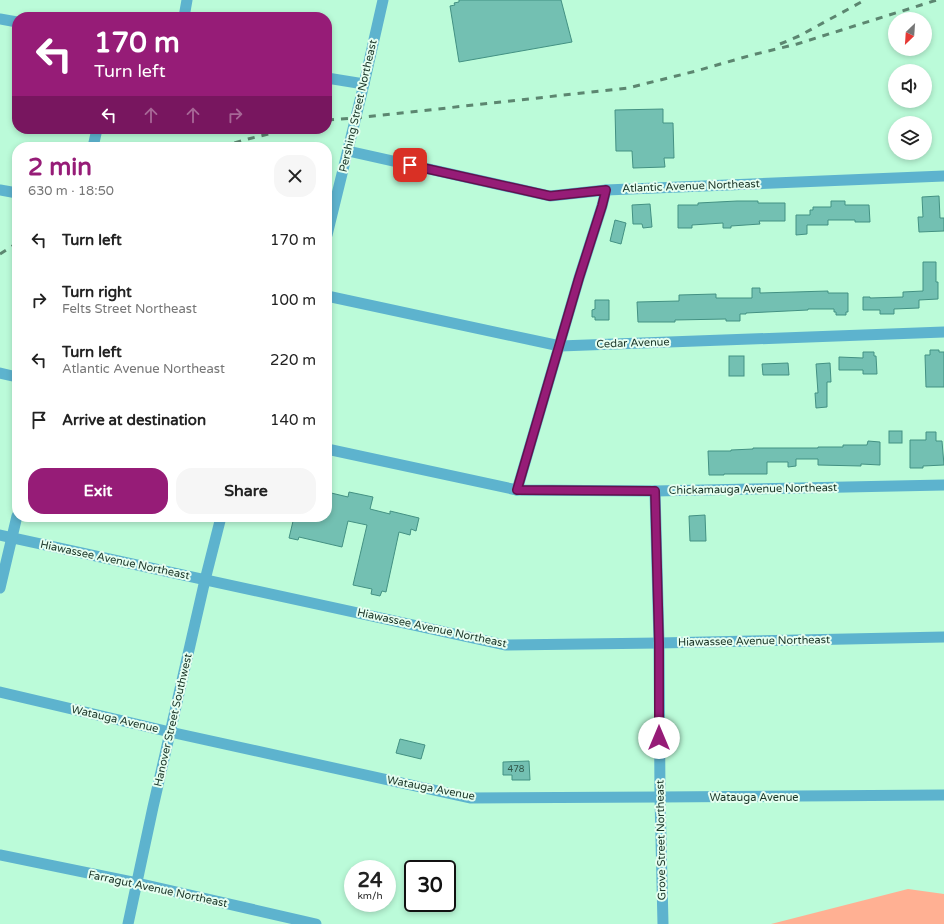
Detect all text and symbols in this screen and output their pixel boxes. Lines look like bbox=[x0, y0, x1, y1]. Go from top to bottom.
north arrow bbox=[888, 12, 932, 56]
map controls bbox=[888, 12, 932, 160]
text: 170 m bbox=[94, 26, 180, 60]
icon: left bbox=[28, 28, 80, 80]
street label: Pershing Street Northeast bbox=[336, 39, 380, 173]
text: Turn left bbox=[94, 60, 166, 82]
button: sound bbox=[888, 64, 932, 108]
icon: left bbox=[98, 104, 120, 126]
icon: ahead bbox=[140, 104, 162, 126]
icon: ahead bbox=[182, 104, 204, 126]
icon: right bbox=[224, 104, 246, 126]
button: layers bbox=[888, 116, 932, 160]
pin bbox=[393, 148, 427, 182]
text: 2 min bbox=[28, 153, 92, 182]
icon: arrive bbox=[399, 154, 421, 176]
button: close bbox=[274, 155, 316, 197]
street label: Atlantic Avenue Northeast bbox=[622, 177, 760, 195]
text: 630 m · 18:50 bbox=[28, 183, 114, 199]
icon: left bbox=[28, 229, 50, 251]
text: Turn left bbox=[62, 231, 122, 249]
text: 170 m bbox=[270, 231, 316, 249]
text: Turn right bbox=[62, 283, 132, 301]
icon: right bbox=[28, 289, 50, 311]
text: 100 m bbox=[270, 291, 316, 309]
text: Felts Street Northeast bbox=[62, 301, 197, 317]
street label: Cedar Avenue bbox=[596, 335, 670, 351]
text: Turn left bbox=[62, 343, 122, 361]
icon: left bbox=[28, 349, 50, 371]
text: 220 m bbox=[270, 351, 316, 369]
text: Atlantic Avenue Northeast bbox=[62, 361, 225, 377]
icon: arrive bbox=[28, 409, 50, 431]
text: Arrive at destination bbox=[62, 411, 206, 429]
text: 140 m bbox=[270, 411, 316, 429]
button: Exit bbox=[28, 468, 168, 514]
button: Share bbox=[176, 468, 316, 514]
street label: Chickamauga Avenue Northeast bbox=[669, 481, 837, 497]
street label: Hiawassee Avenue Northeast bbox=[39, 538, 191, 582]
street label: Hiawassee Avenue Northeast bbox=[356, 606, 508, 650]
street label: Hiawassee Avenue Northeast bbox=[678, 633, 830, 649]
street label: Hanover Street Southwest bbox=[151, 652, 195, 788]
street label: Watauga Avenue bbox=[70, 703, 160, 735]
position arrow bbox=[638, 717, 680, 759]
house number: 478 bbox=[508, 764, 525, 775]
street label: Watauga Avenue bbox=[386, 773, 476, 803]
street label: Grove Street Northeast bbox=[653, 780, 669, 900]
street label: Watauga Avenue bbox=[709, 791, 799, 804]
speed limit sign: 30 bbox=[404, 860, 456, 912]
street label: Farragut Avenue Northeast bbox=[87, 868, 229, 910]
text: 24 bbox=[357, 869, 383, 893]
text: km/h bbox=[357, 890, 383, 902]

